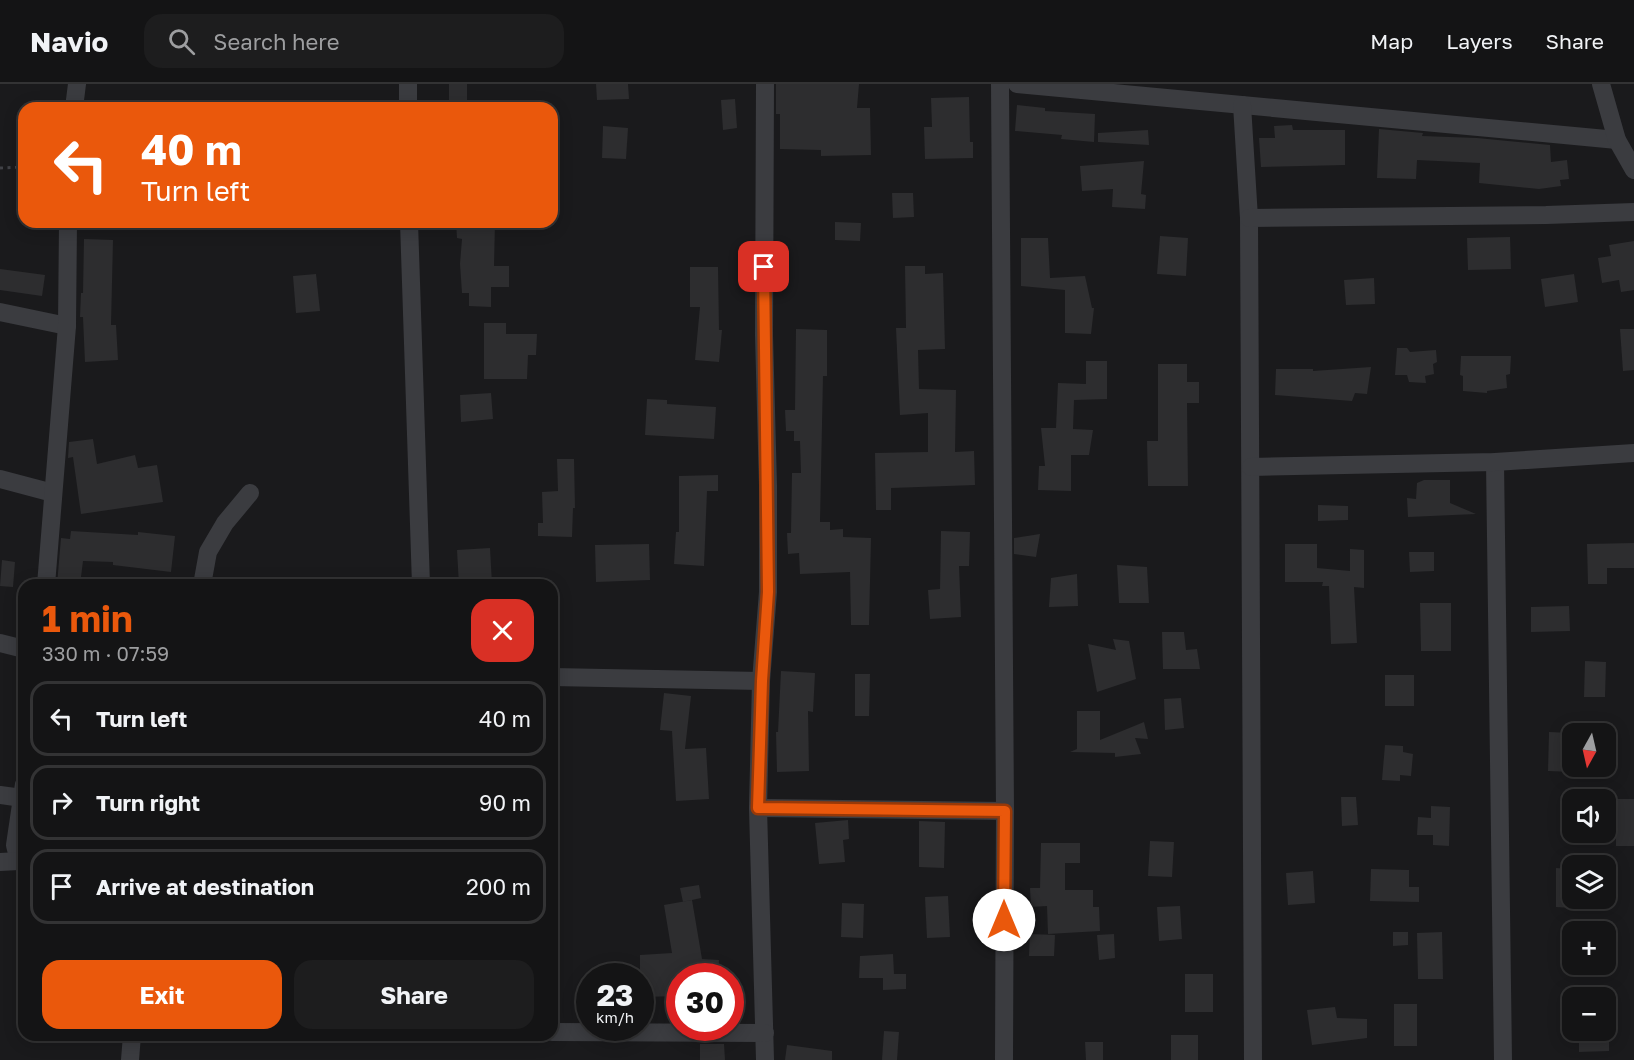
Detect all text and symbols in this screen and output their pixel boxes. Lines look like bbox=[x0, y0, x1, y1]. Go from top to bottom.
search box bbox=[144, 14, 564, 68]
text: Navio bbox=[30, 25, 108, 58]
icon: search bbox=[165, 25, 198, 58]
text: Search here bbox=[213, 28, 339, 55]
text: Map bbox=[1370, 28, 1413, 54]
text: Layers bbox=[1446, 28, 1513, 54]
text: Share bbox=[1546, 28, 1604, 54]
text: 40 m bbox=[141, 124, 242, 174]
icon: left bbox=[42, 126, 120, 204]
text: Turn left bbox=[141, 175, 250, 207]
pin bbox=[738, 241, 789, 292]
icon: arrive bbox=[747, 250, 780, 283]
text: 1 min bbox=[42, 597, 133, 640]
button: close bbox=[471, 599, 534, 662]
text: 330 m · 07:59 bbox=[42, 641, 169, 665]
icon: left bbox=[45, 702, 78, 735]
text: Turn left bbox=[96, 705, 187, 732]
text: 40 m bbox=[479, 705, 531, 732]
north arrow bbox=[1562, 723, 1616, 777]
map controls bbox=[1562, 723, 1616, 1041]
icon: right bbox=[45, 786, 78, 819]
text: Turn right bbox=[96, 789, 200, 816]
text: 90 m bbox=[479, 789, 531, 816]
button: sound bbox=[1562, 789, 1616, 843]
button: layers bbox=[1562, 855, 1616, 909]
icon: arrive bbox=[45, 870, 78, 903]
text: Arrive at destination bbox=[96, 873, 314, 900]
text: 200 m bbox=[466, 873, 531, 900]
position arrow bbox=[972, 888, 1036, 952]
button: + bbox=[1562, 921, 1616, 975]
button: Exit bbox=[42, 960, 282, 1029]
button: Share bbox=[294, 960, 534, 1029]
speed limit sign: 30 bbox=[666, 963, 744, 1041]
text: 23 bbox=[597, 977, 633, 1013]
button: − bbox=[1562, 987, 1616, 1041]
text: km/h bbox=[596, 1008, 634, 1026]

